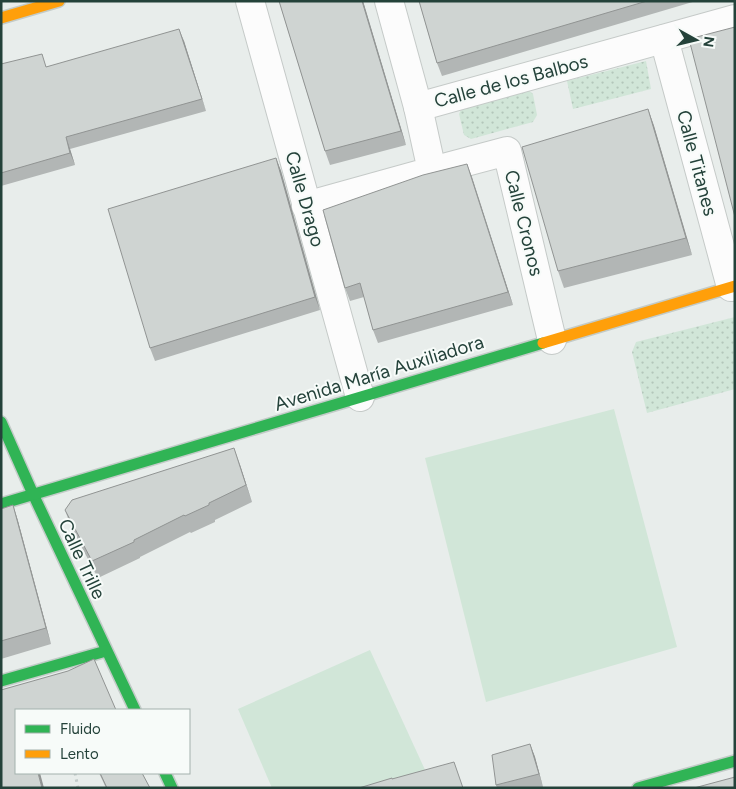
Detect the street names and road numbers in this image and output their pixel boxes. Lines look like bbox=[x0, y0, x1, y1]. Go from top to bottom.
street label: Calle de los Balbos bbox=[432, 49, 591, 113]
street label: Calle Titanes bbox=[672, 108, 722, 218]
street label: Calle Drago bbox=[280, 149, 330, 249]
street label: Calle Cronos bbox=[500, 168, 548, 279]
street label: Avenida María Auxiliadora bbox=[272, 330, 486, 416]
street label: Calle Trille bbox=[53, 515, 111, 603]

